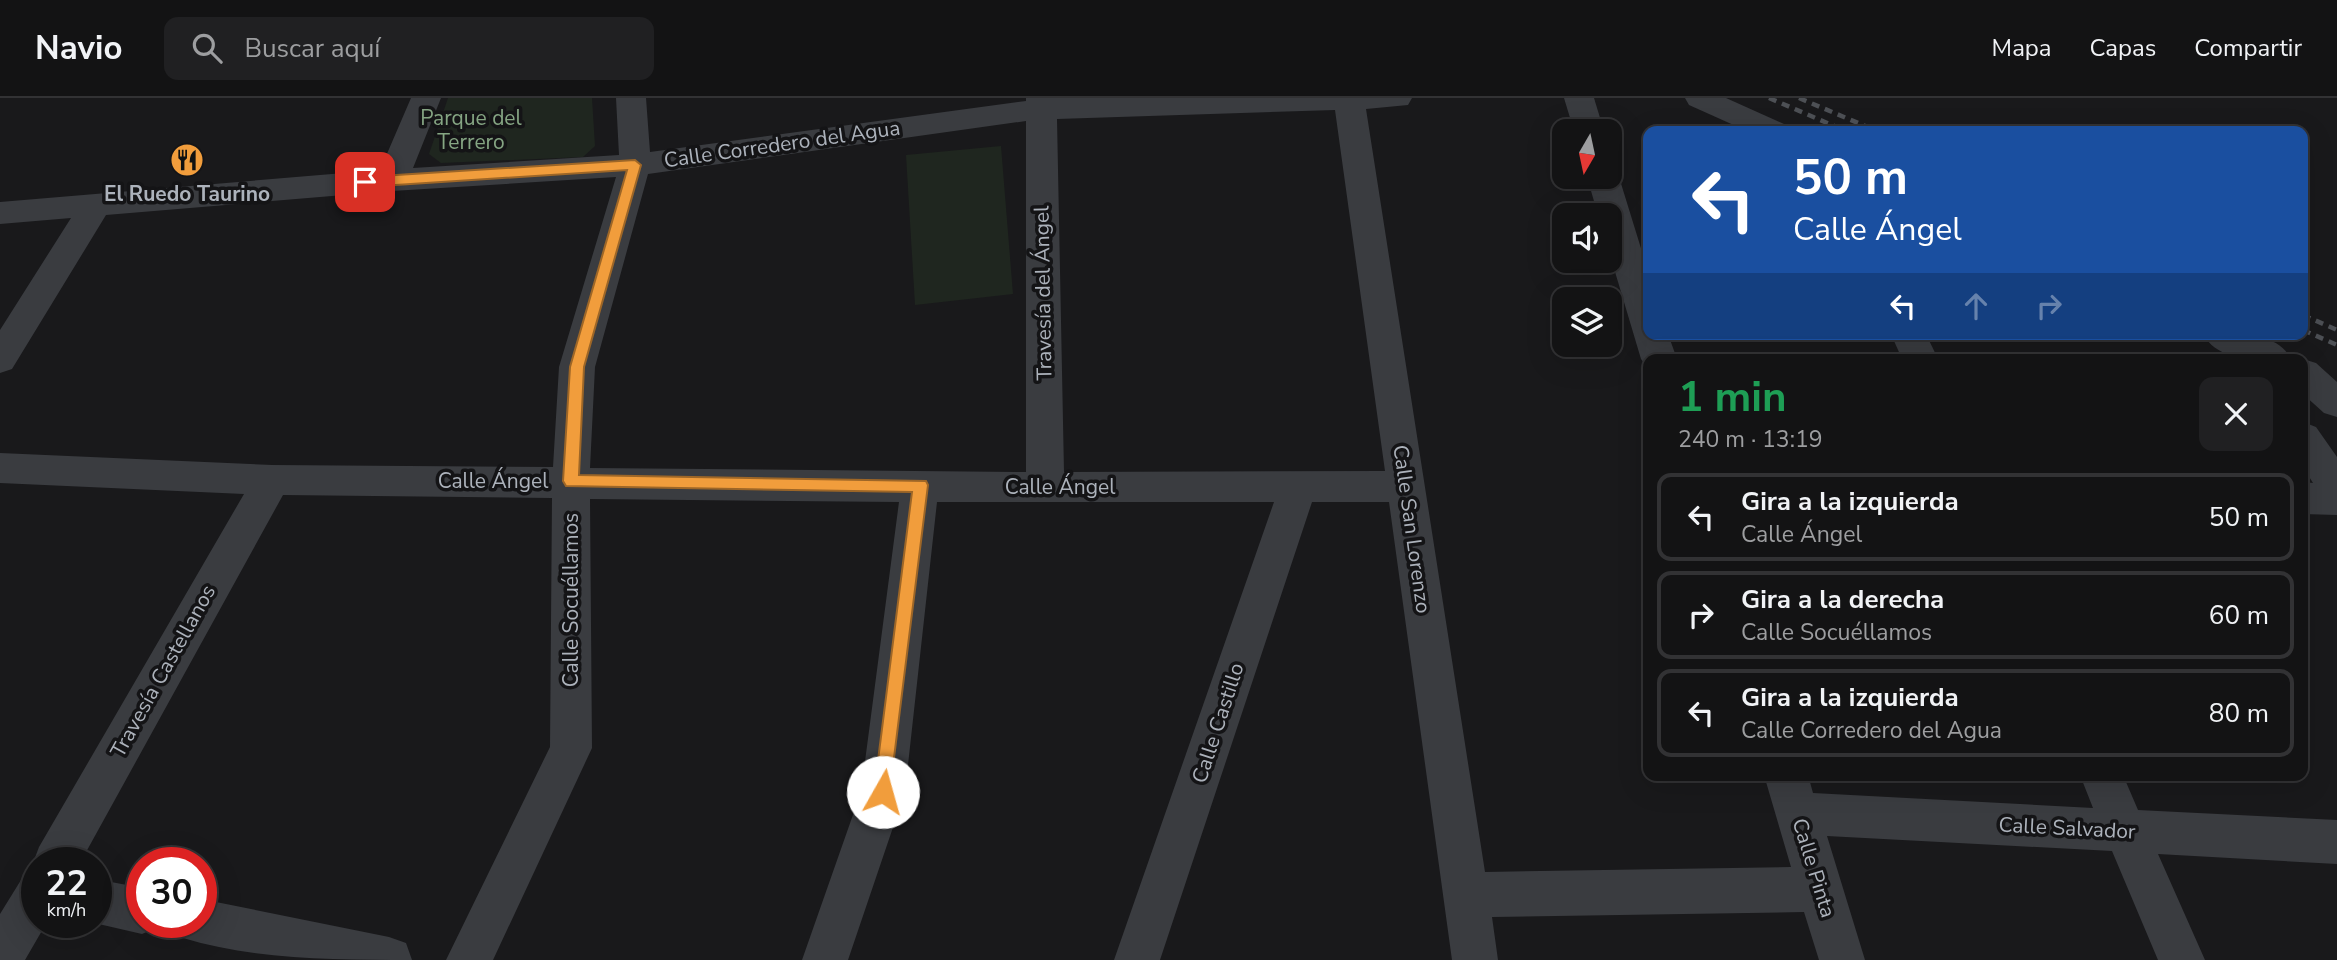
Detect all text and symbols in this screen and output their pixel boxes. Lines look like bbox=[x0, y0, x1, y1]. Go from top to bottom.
search box bbox=[164, 17, 654, 80]
text: Navio bbox=[35, 26, 122, 71]
icon: search bbox=[188, 29, 226, 67]
text: Buscar aquí bbox=[244, 31, 380, 66]
text: Mapa bbox=[1992, 32, 2052, 64]
text: Capas bbox=[2090, 32, 2156, 64]
text: Compartir bbox=[2194, 32, 2302, 64]
park label: Parque del Terrero bbox=[420, 104, 523, 156]
street label: Calle Corredero del Agua bbox=[662, 114, 902, 174]
north arrow bbox=[1552, 119, 1622, 189]
map controls bbox=[1552, 119, 1622, 357]
restaurant icon: El Ruedo Taurino bbox=[168, 141, 206, 179]
text: 50 m bbox=[1793, 144, 1908, 211]
pin bbox=[335, 152, 395, 212]
icon: left bbox=[1678, 154, 1769, 245]
icon: arrive bbox=[346, 163, 384, 201]
place label: El Ruedo Taurino bbox=[104, 180, 270, 208]
button: sound bbox=[1552, 203, 1622, 273]
street label: Travesía del Ángel bbox=[1027, 205, 1059, 381]
text: Calle Ángel bbox=[1793, 208, 1962, 251]
button: layers bbox=[1552, 287, 1622, 357]
icon: left bbox=[1884, 287, 1922, 325]
icon: ahead bbox=[1957, 287, 1995, 325]
icon: right bbox=[2030, 287, 2068, 325]
text: 1 min bbox=[1678, 369, 1787, 426]
button: close bbox=[2199, 377, 2273, 451]
text: 240 m · 13:19 bbox=[1678, 424, 1823, 455]
street label: Calle San Lorenzo bbox=[1386, 443, 1438, 615]
street label: Calle Ángel bbox=[438, 467, 549, 495]
street label: Calle Ángel bbox=[1005, 473, 1116, 501]
text: Gira a la izquierda bbox=[1741, 484, 1959, 519]
icon: left bbox=[1682, 498, 1720, 536]
text: 50 m bbox=[2209, 500, 2269, 535]
street label: Calle Socuéllamos bbox=[557, 513, 585, 687]
text: Calle Ángel bbox=[1741, 519, 1862, 550]
street label: Travesía Castellanos bbox=[104, 580, 222, 762]
text: Gira a la derecha bbox=[1741, 582, 1944, 617]
icon: right bbox=[1682, 596, 1720, 634]
text: 60 m bbox=[2209, 598, 2269, 633]
text: Calle Socuéllamos bbox=[1741, 617, 1932, 648]
street label: Calle Castillo bbox=[1185, 659, 1251, 787]
text: Gira a la izquierda bbox=[1741, 680, 1959, 715]
icon: left bbox=[1682, 694, 1720, 732]
text: 80 m bbox=[2209, 696, 2269, 731]
text: Calle Corredero del Agua bbox=[1741, 715, 2002, 746]
position arrow bbox=[846, 755, 920, 829]
street label: Calle Salvador bbox=[1998, 810, 2137, 846]
street label: Calle Pinta bbox=[1786, 815, 1842, 921]
speed limit sign: 30 bbox=[126, 847, 217, 938]
text: 22 bbox=[45, 860, 88, 907]
text: km/h bbox=[47, 898, 86, 922]

